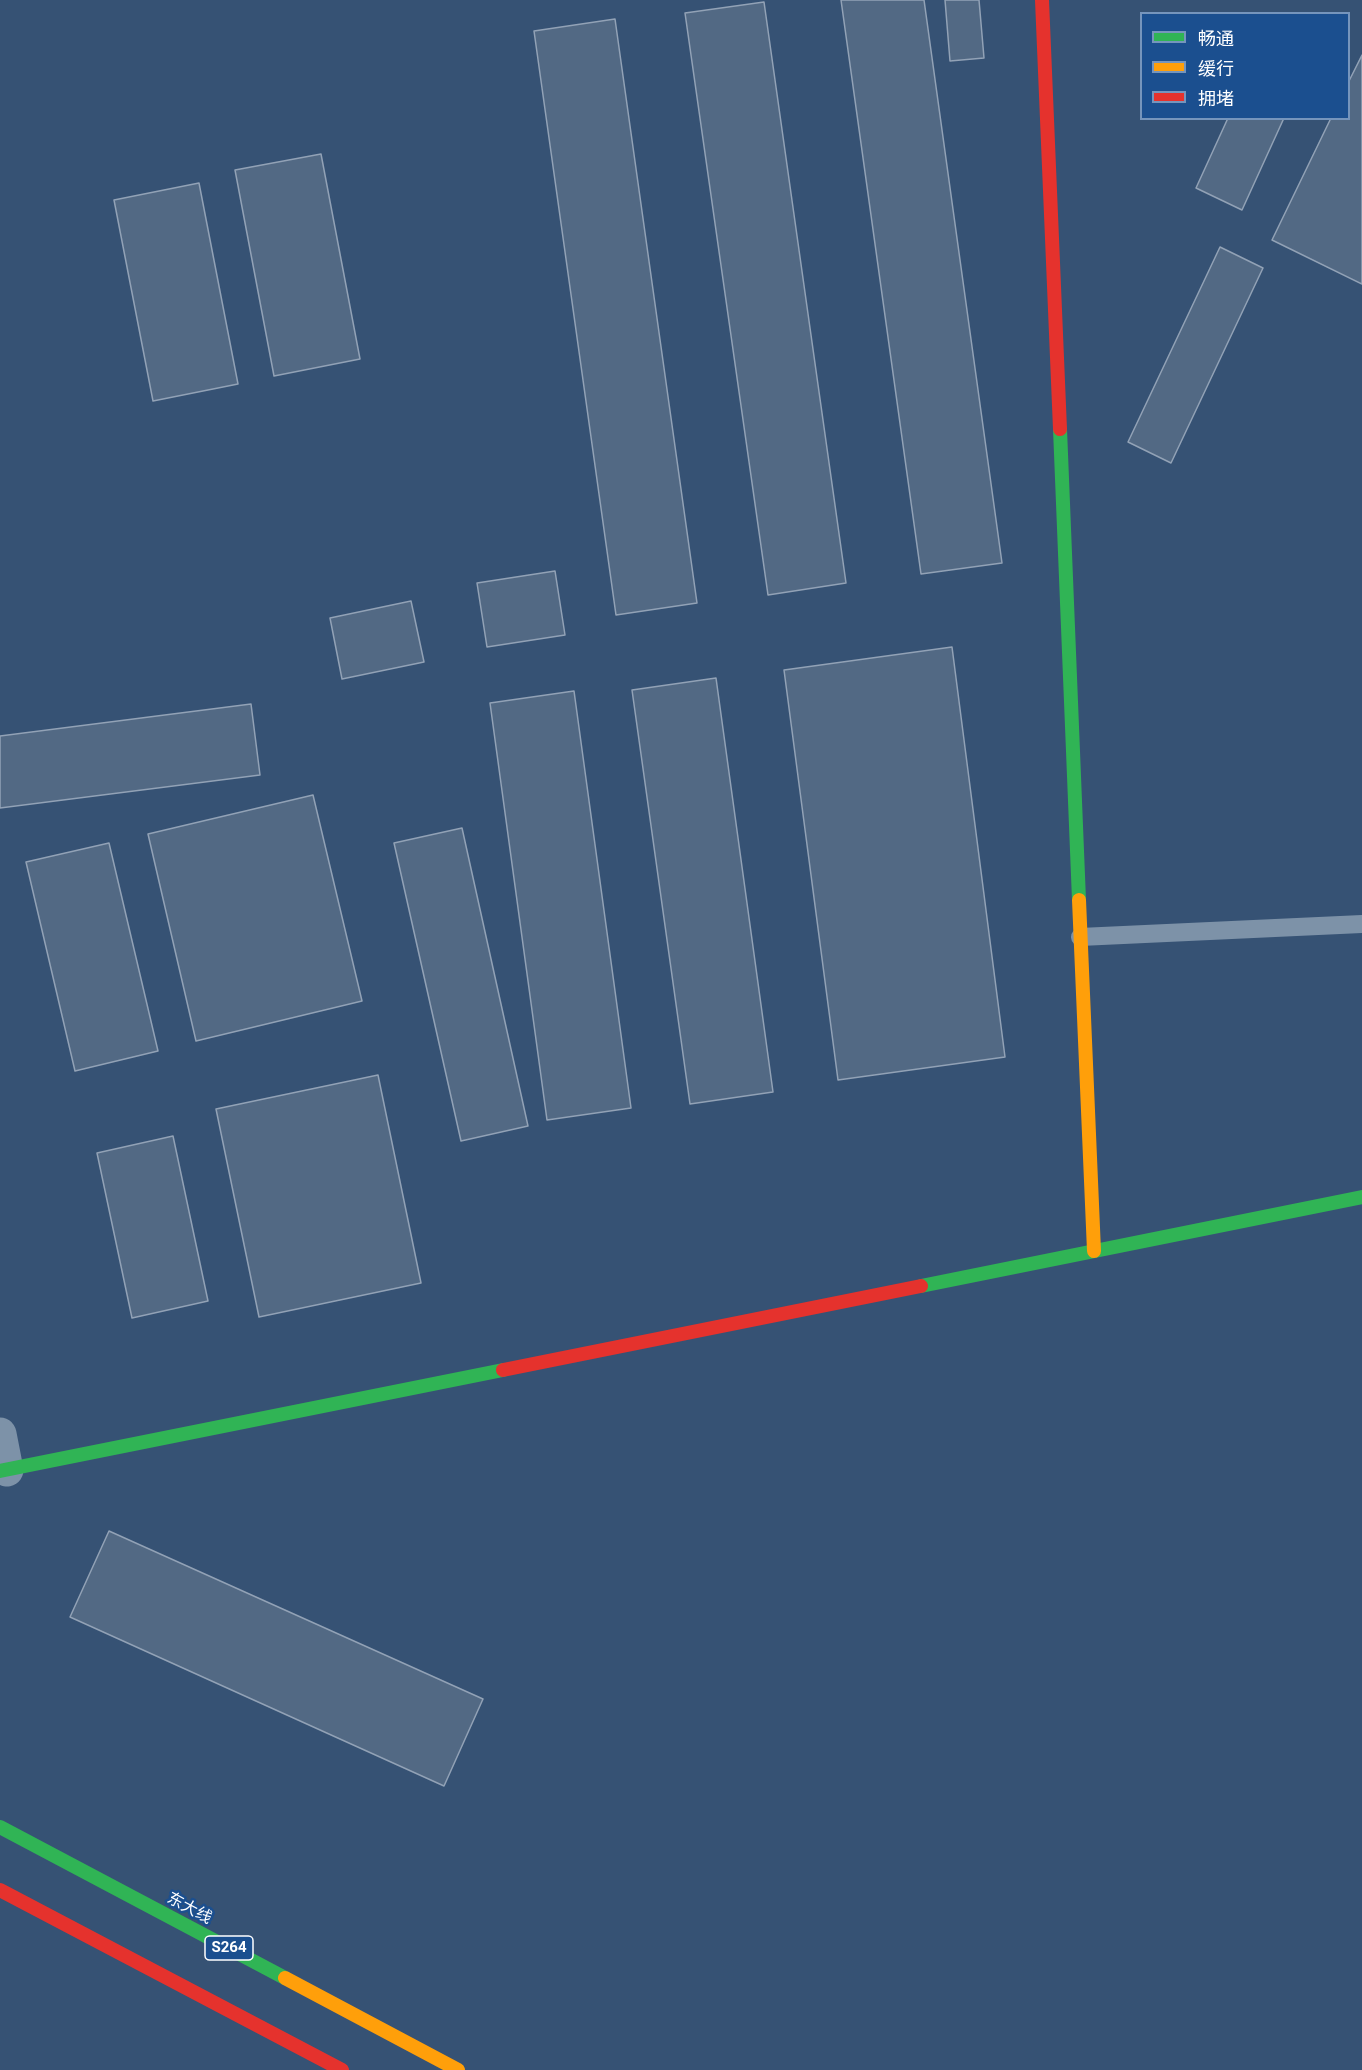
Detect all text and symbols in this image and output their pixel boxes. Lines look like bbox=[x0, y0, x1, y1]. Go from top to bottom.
legend bbox=[1140, 12, 1350, 120]
text: 畅通 bbox=[1198, 28, 1234, 49]
text: 缓行 bbox=[1198, 58, 1234, 79]
text: 拥堵 bbox=[1198, 88, 1234, 109]
street label: 东大线 bbox=[163, 1889, 215, 1929]
road number: S264 bbox=[205, 1936, 253, 1960]

